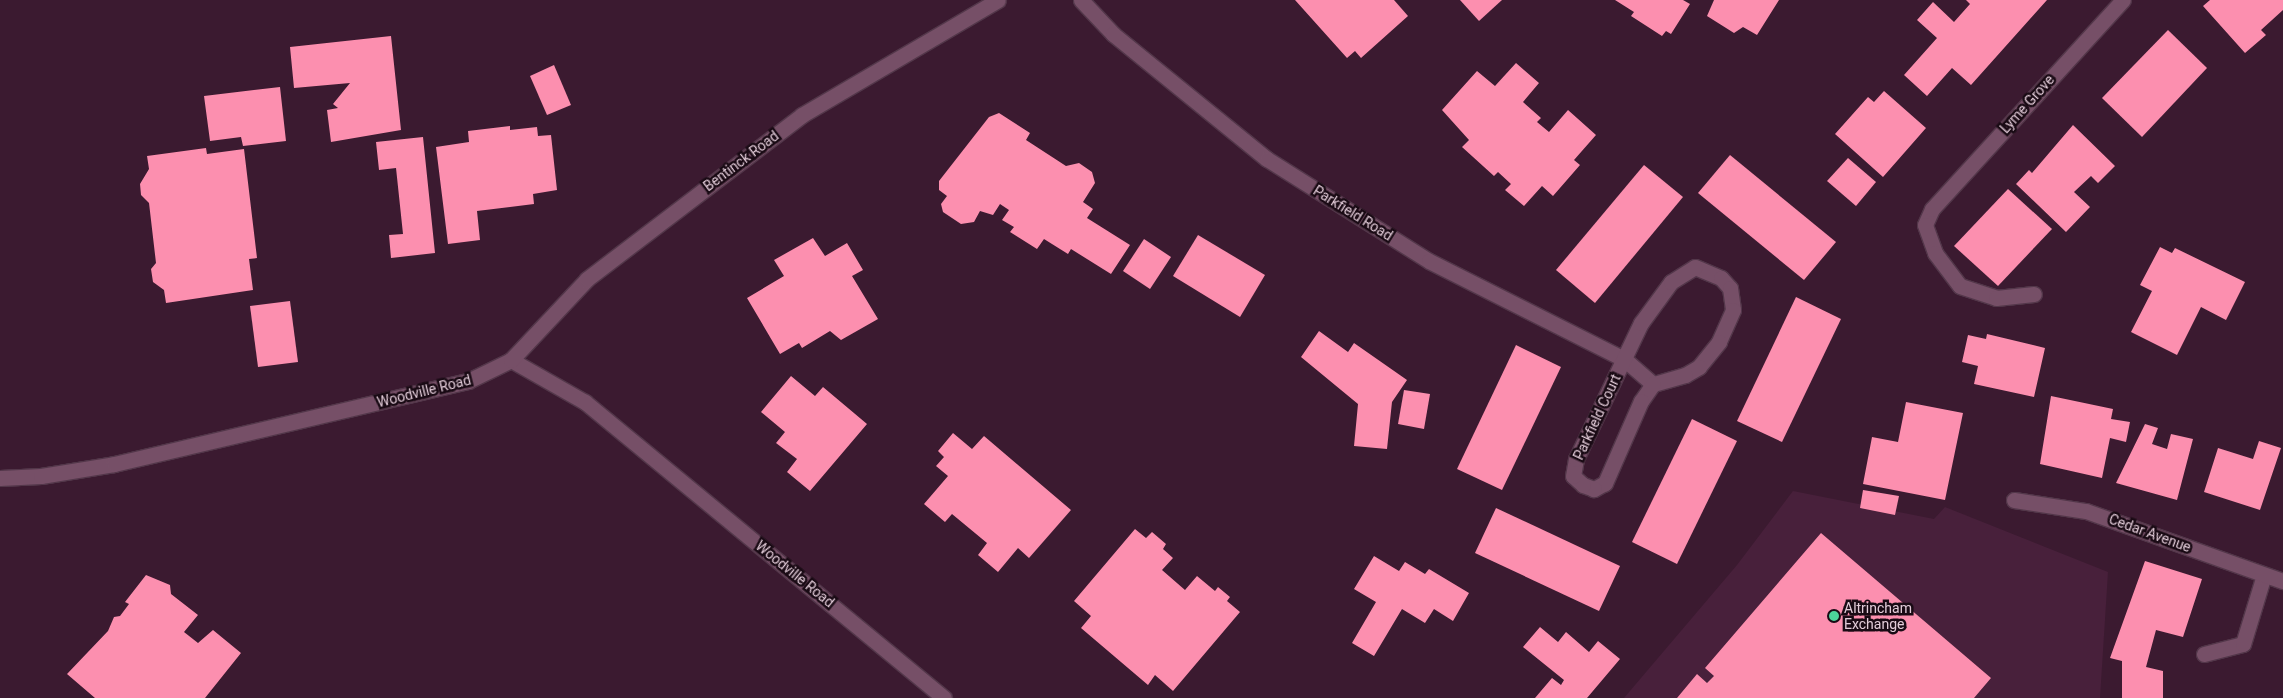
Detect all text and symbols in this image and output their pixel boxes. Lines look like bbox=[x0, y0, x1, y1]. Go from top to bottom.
street label: Lyme Grove bbox=[1996, 71, 2058, 137]
street label: Bentinck Road bbox=[700, 127, 782, 195]
street label: Parkfield Road bbox=[1310, 182, 1396, 244]
street label: Woodville Road bbox=[375, 371, 473, 411]
street label: Parkfield Court bbox=[1570, 371, 1624, 463]
street label: Cedar Avenue bbox=[2107, 510, 2193, 556]
street label: Woodville Road bbox=[752, 537, 838, 611]
place label: Altrincham Exchange bbox=[1844, 600, 1912, 632]
marker: Altrincham Exchange bbox=[1828, 610, 1840, 622]

